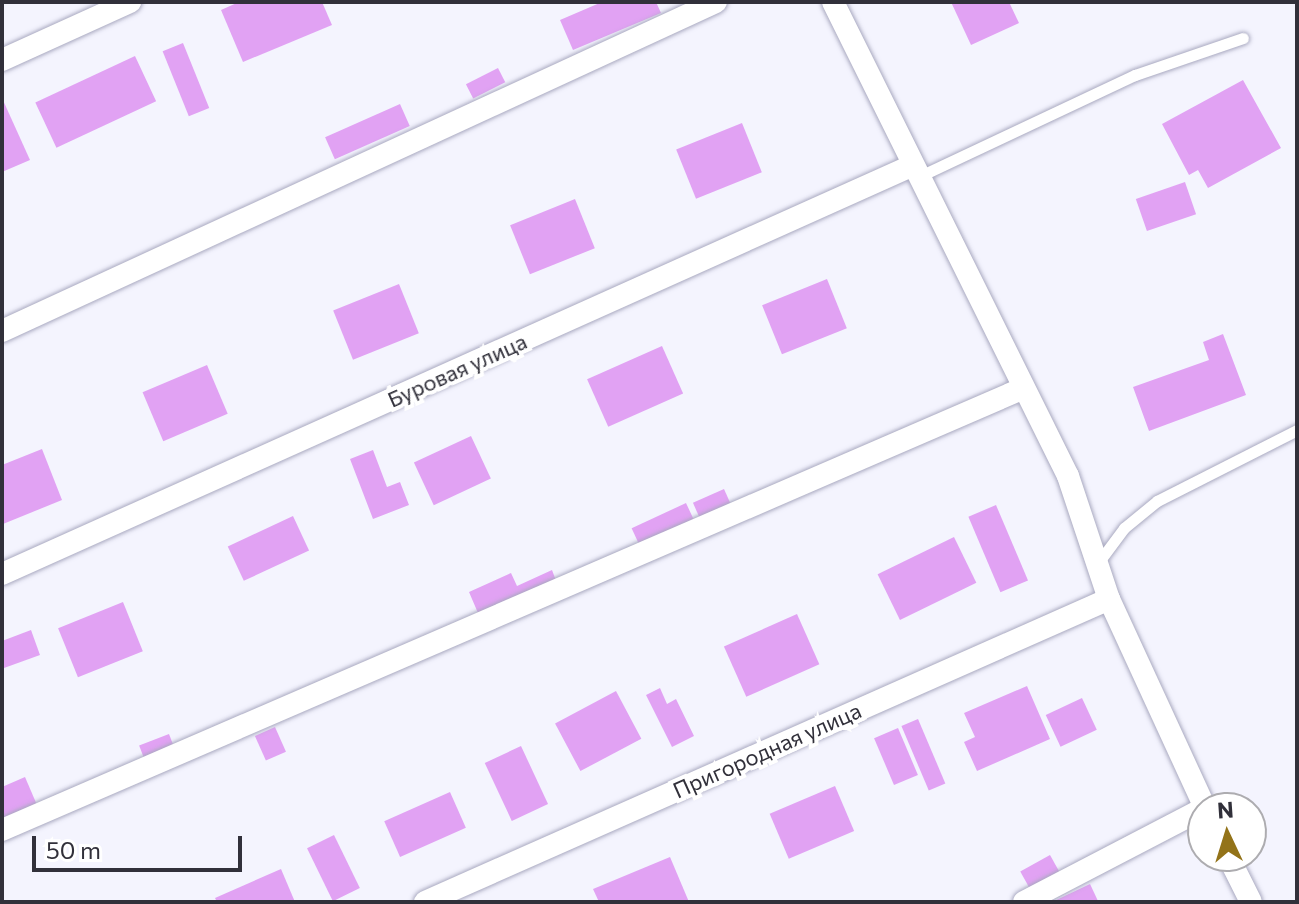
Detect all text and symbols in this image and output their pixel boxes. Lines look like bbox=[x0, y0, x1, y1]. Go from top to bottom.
street label: Буровая улица bbox=[383, 327, 531, 413]
street label: Пригородная улица bbox=[669, 697, 865, 803]
north arrow bbox=[1187, 792, 1267, 872]
text: N bbox=[1216, 796, 1235, 824]
scale bar bbox=[36, 820, 246, 870]
text: 50 m bbox=[46, 835, 101, 864]

